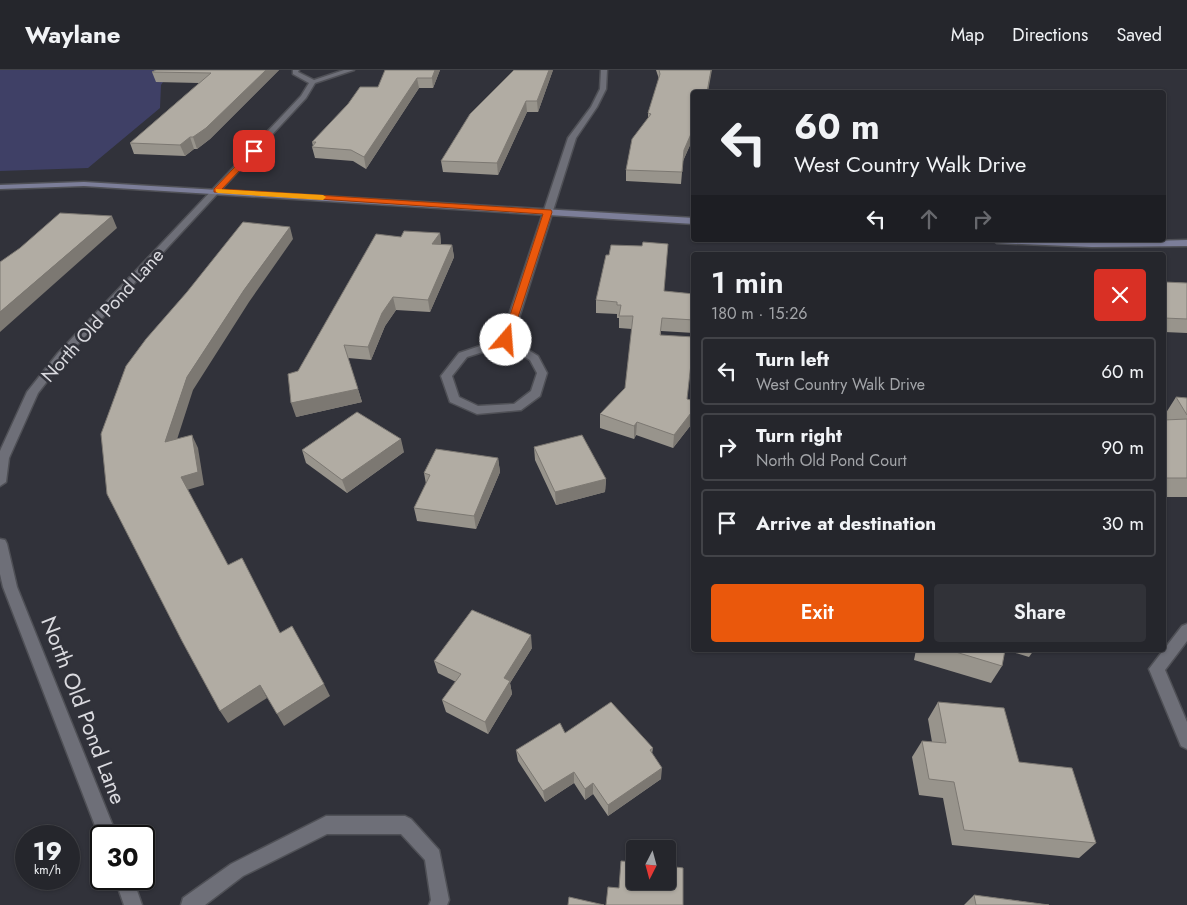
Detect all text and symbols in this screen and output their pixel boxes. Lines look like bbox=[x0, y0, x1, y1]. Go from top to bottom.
text: Waylane bbox=[25, 17, 120, 52]
text: Map bbox=[951, 22, 984, 48]
text: Directions bbox=[1012, 22, 1088, 48]
text: Saved bbox=[1116, 22, 1162, 48]
text: 60 m bbox=[794, 102, 880, 152]
icon: left bbox=[711, 110, 776, 175]
pin bbox=[233, 130, 275, 172]
icon: arrive bbox=[240, 137, 268, 165]
text: West Country Walk Drive bbox=[794, 148, 1026, 180]
icon: left bbox=[862, 205, 890, 233]
icon: ahead bbox=[915, 205, 943, 233]
icon: right bbox=[968, 205, 996, 233]
street label: North Old Pond Lane bbox=[35, 242, 170, 388]
text: 1 min bbox=[711, 261, 784, 304]
button: close bbox=[1094, 269, 1146, 321]
text: 180 m · 15:26 bbox=[711, 302, 808, 325]
position arrow bbox=[479, 313, 531, 365]
text: Turn left bbox=[756, 346, 829, 373]
icon: left bbox=[713, 357, 741, 385]
text: 60 m bbox=[1101, 358, 1144, 385]
text: West Country Walk Drive bbox=[756, 373, 925, 396]
text: Turn right bbox=[756, 422, 842, 449]
icon: right bbox=[713, 433, 741, 461]
text: 90 m bbox=[1101, 434, 1144, 461]
text: North Old Pond Court bbox=[756, 449, 907, 472]
icon: arrive bbox=[713, 509, 741, 537]
text: Arrive at destination bbox=[756, 510, 936, 537]
text: 30 m bbox=[1102, 510, 1144, 537]
button: Exit bbox=[711, 584, 924, 642]
button: Share bbox=[934, 584, 1146, 642]
street label: North Old Pond Lane bbox=[33, 611, 135, 809]
speed limit sign: 30 bbox=[90, 825, 155, 890]
text: 19 bbox=[33, 833, 62, 869]
north arrow bbox=[626, 840, 676, 890]
map controls bbox=[626, 840, 676, 890]
text: km/h bbox=[34, 861, 61, 879]

